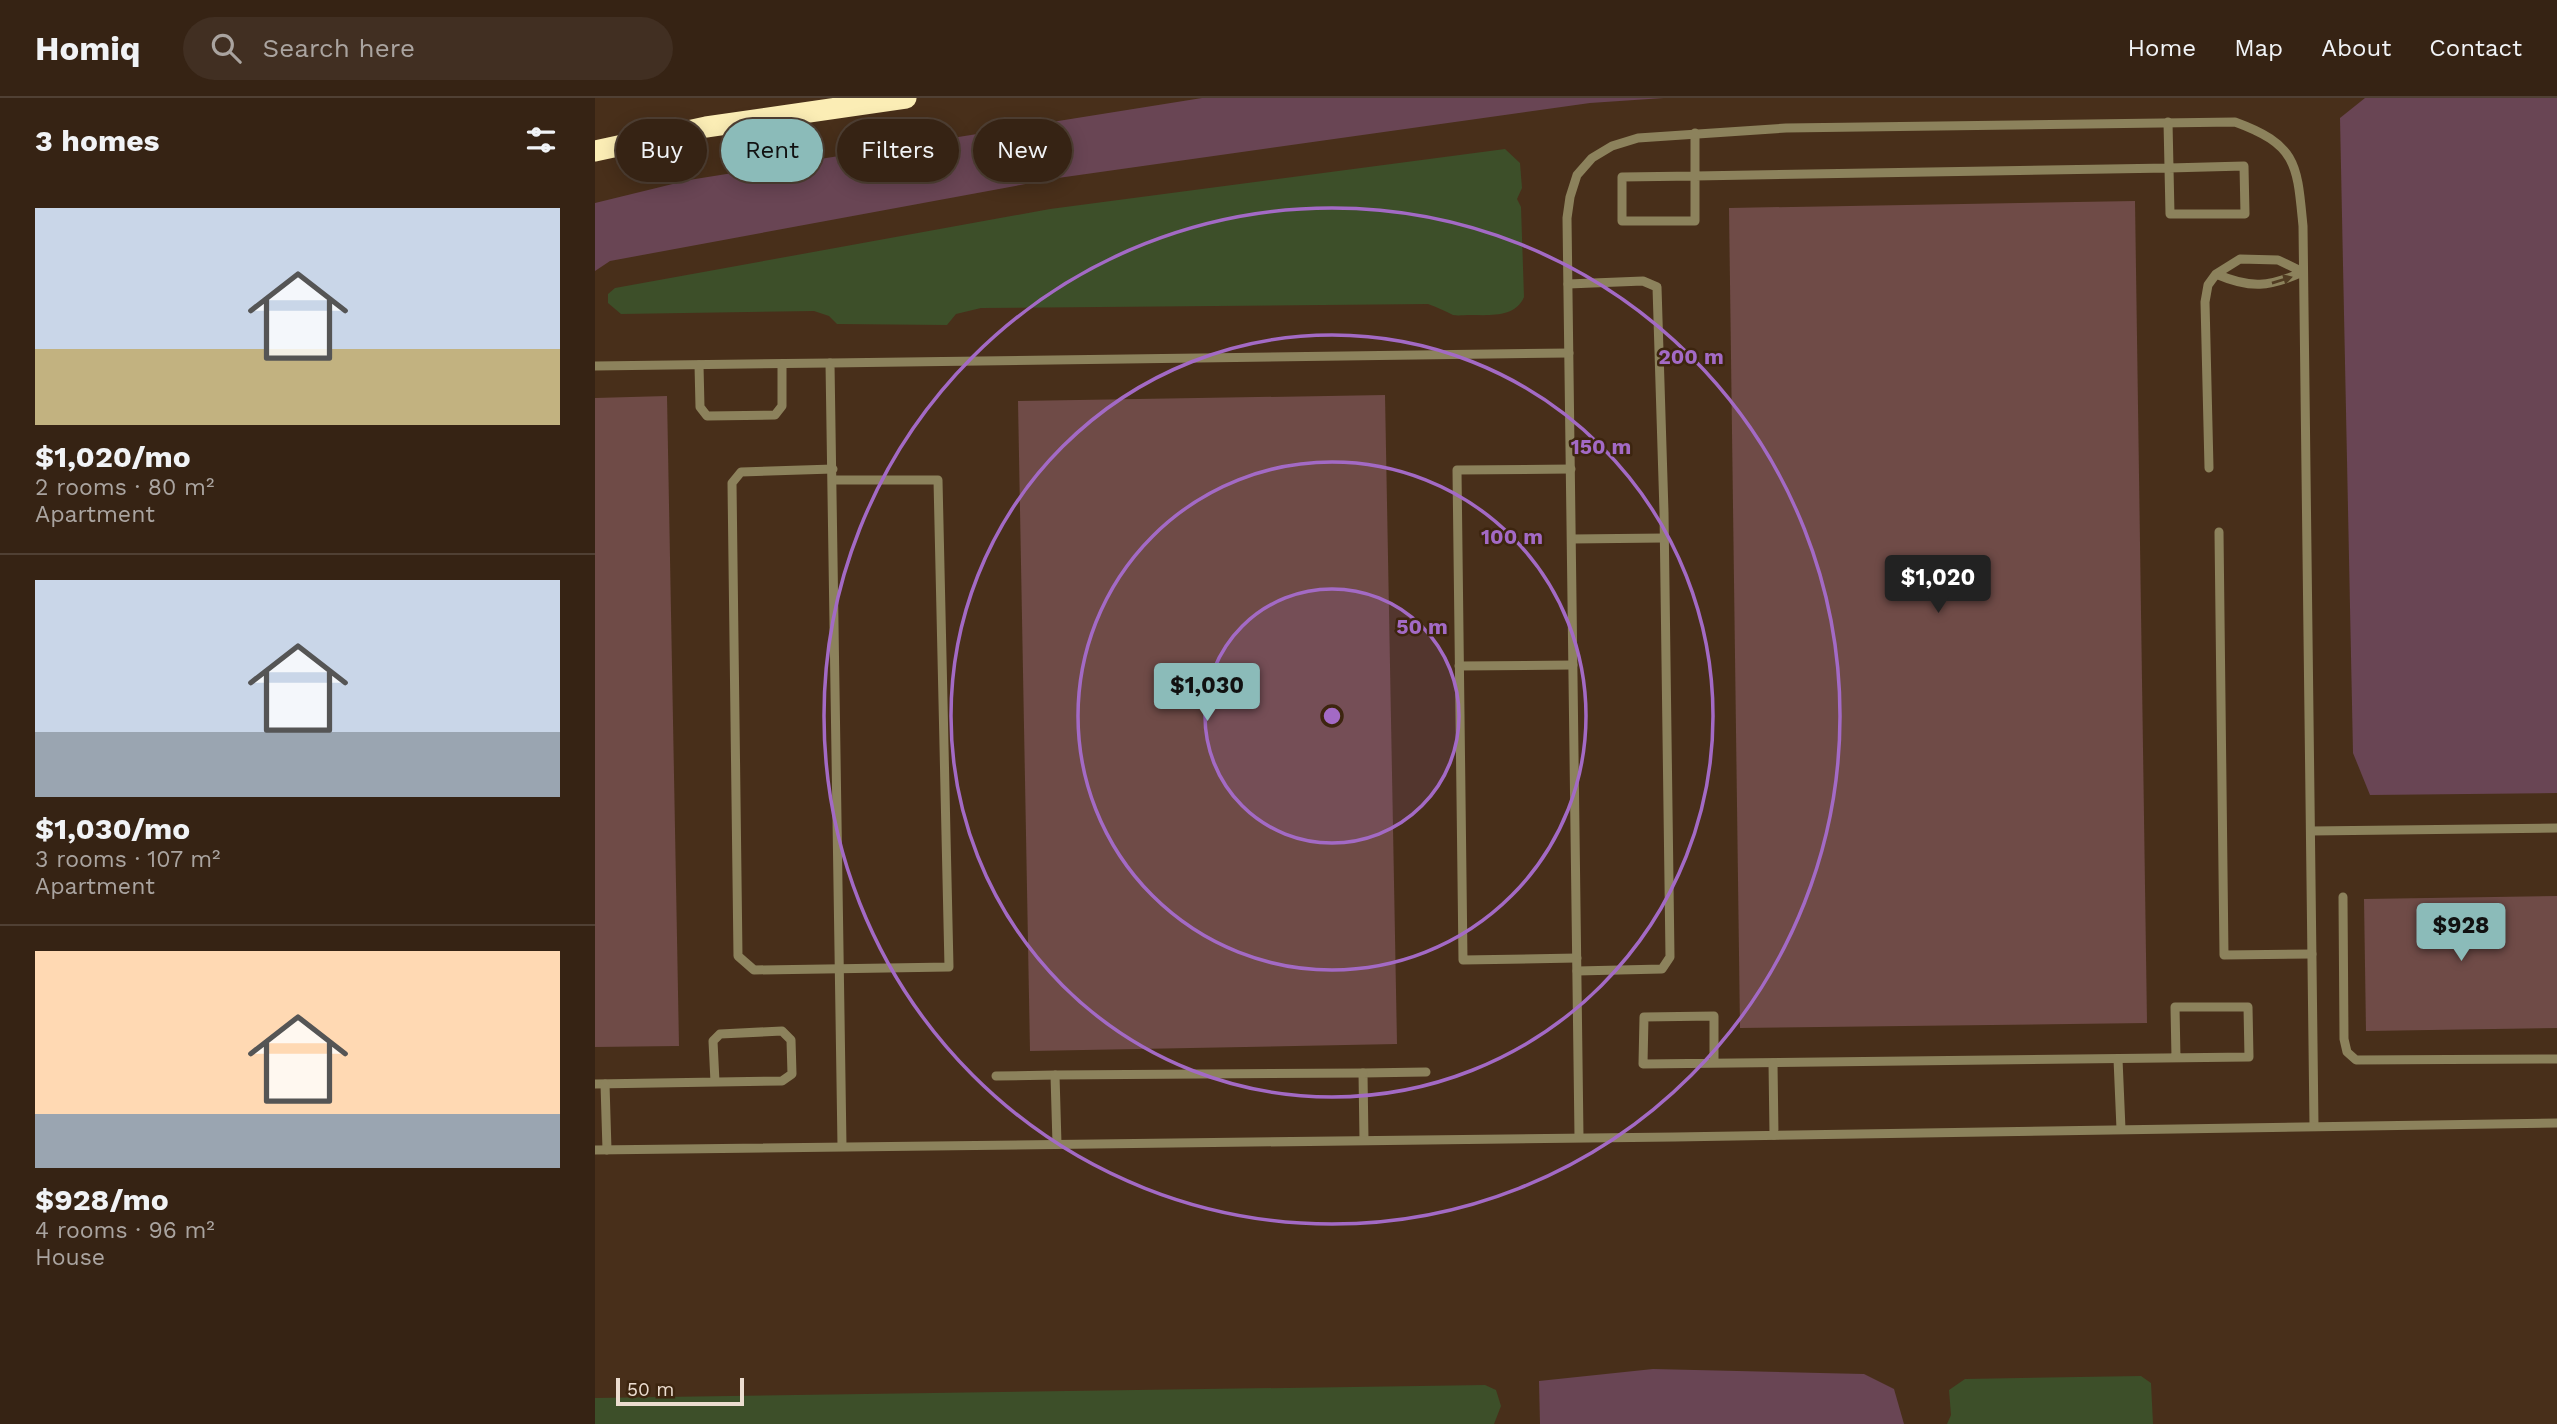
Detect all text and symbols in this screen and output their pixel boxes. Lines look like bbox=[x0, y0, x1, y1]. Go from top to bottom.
search box bbox=[183, 17, 673, 80]
text: Homiq bbox=[35, 29, 141, 68]
icon: search bbox=[207, 29, 245, 67]
text: Search here bbox=[263, 33, 415, 63]
text: Home bbox=[2128, 34, 2196, 62]
text: Map bbox=[2234, 34, 2283, 62]
text: About bbox=[2321, 34, 2391, 62]
text: Contact bbox=[2429, 34, 2522, 62]
chip: Buy bbox=[616, 119, 707, 182]
chip: Rent bbox=[721, 119, 823, 182]
chip: Filters bbox=[837, 119, 959, 182]
chip: New bbox=[973, 119, 1072, 182]
icon: filters bbox=[522, 121, 560, 159]
text: 3 homes bbox=[35, 123, 160, 158]
icon: home bbox=[235, 253, 361, 379]
one-way arrow bbox=[2271, 274, 2292, 284]
text: 200 m bbox=[1658, 344, 1724, 369]
text: 150 m bbox=[1571, 434, 1631, 459]
text: $1,020/mo bbox=[35, 439, 191, 474]
text: 2 rooms · 80 m² bbox=[35, 474, 214, 501]
text: Apartment bbox=[35, 501, 155, 528]
text: 100 m bbox=[1481, 524, 1543, 549]
pin: $1,020 bbox=[1881, 556, 1995, 615]
text: $1,020 bbox=[1901, 564, 1975, 591]
text: 50 m bbox=[1396, 614, 1448, 639]
icon: home bbox=[235, 625, 361, 751]
pin: $1,030 bbox=[1150, 664, 1264, 723]
text: $1,030 bbox=[1170, 672, 1244, 699]
centre of rings bbox=[1320, 704, 1344, 728]
text: $1,030/mo bbox=[35, 811, 190, 846]
text: 3 rooms · 107 m² bbox=[35, 846, 221, 873]
text: Apartment bbox=[35, 873, 155, 900]
pin: $928 bbox=[2420, 904, 2502, 963]
text: $928 bbox=[2432, 912, 2490, 939]
icon: home bbox=[235, 996, 361, 1122]
text: $928/mo bbox=[35, 1182, 169, 1217]
text: 4 rooms · 96 m² bbox=[35, 1217, 215, 1244]
text: House bbox=[35, 1244, 105, 1271]
scale bar bbox=[616, 1375, 744, 1407]
text: 50 m bbox=[627, 1378, 674, 1401]

